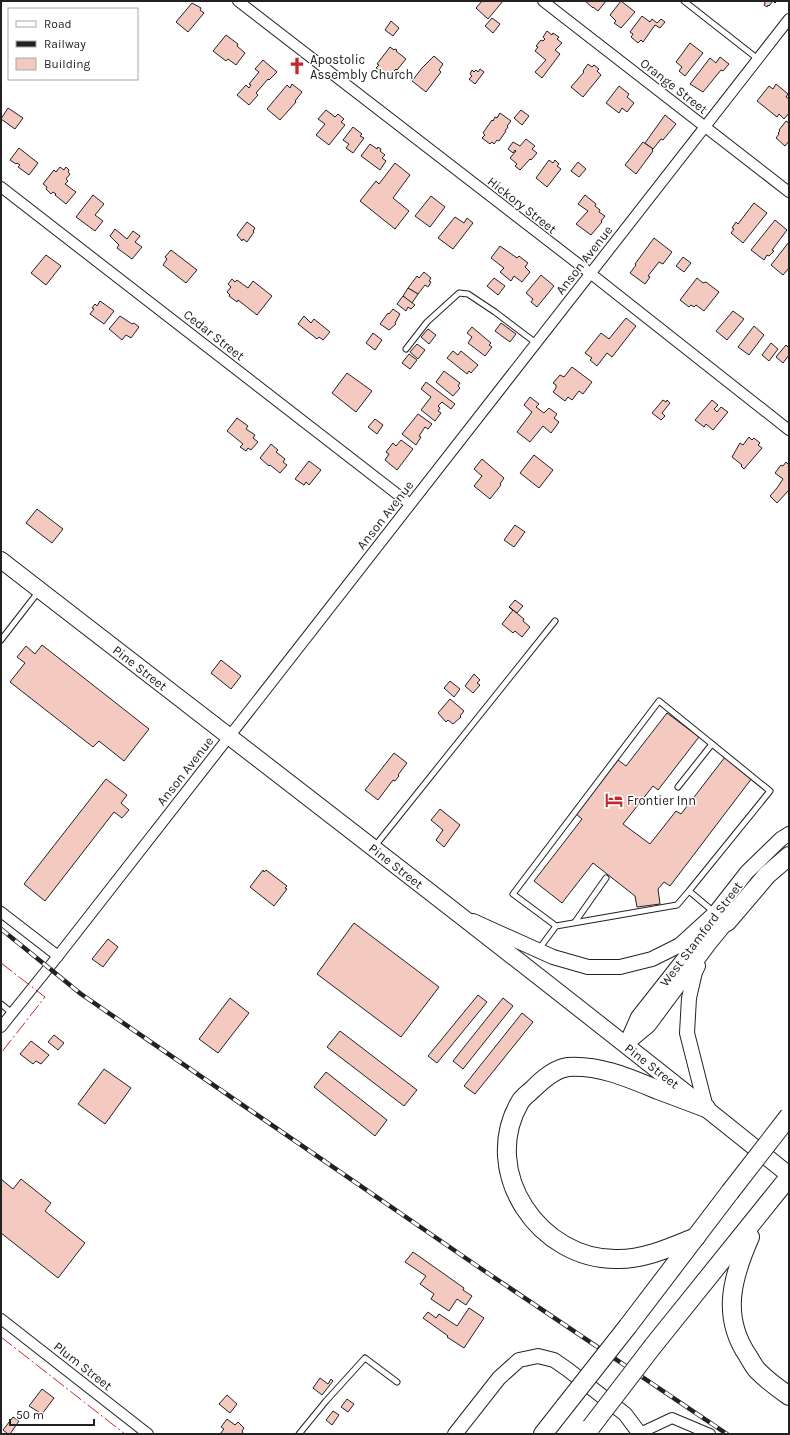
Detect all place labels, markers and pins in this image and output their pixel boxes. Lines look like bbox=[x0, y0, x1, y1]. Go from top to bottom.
place label: Apostolic Assembly Church bbox=[310, 52, 413, 82]
church icon: Apostolic Assembly Church bbox=[287, 56, 307, 76]
hotel icon: Frontier Inn bbox=[604, 790, 624, 810]
place label: Frontier Inn bbox=[627, 793, 696, 808]

